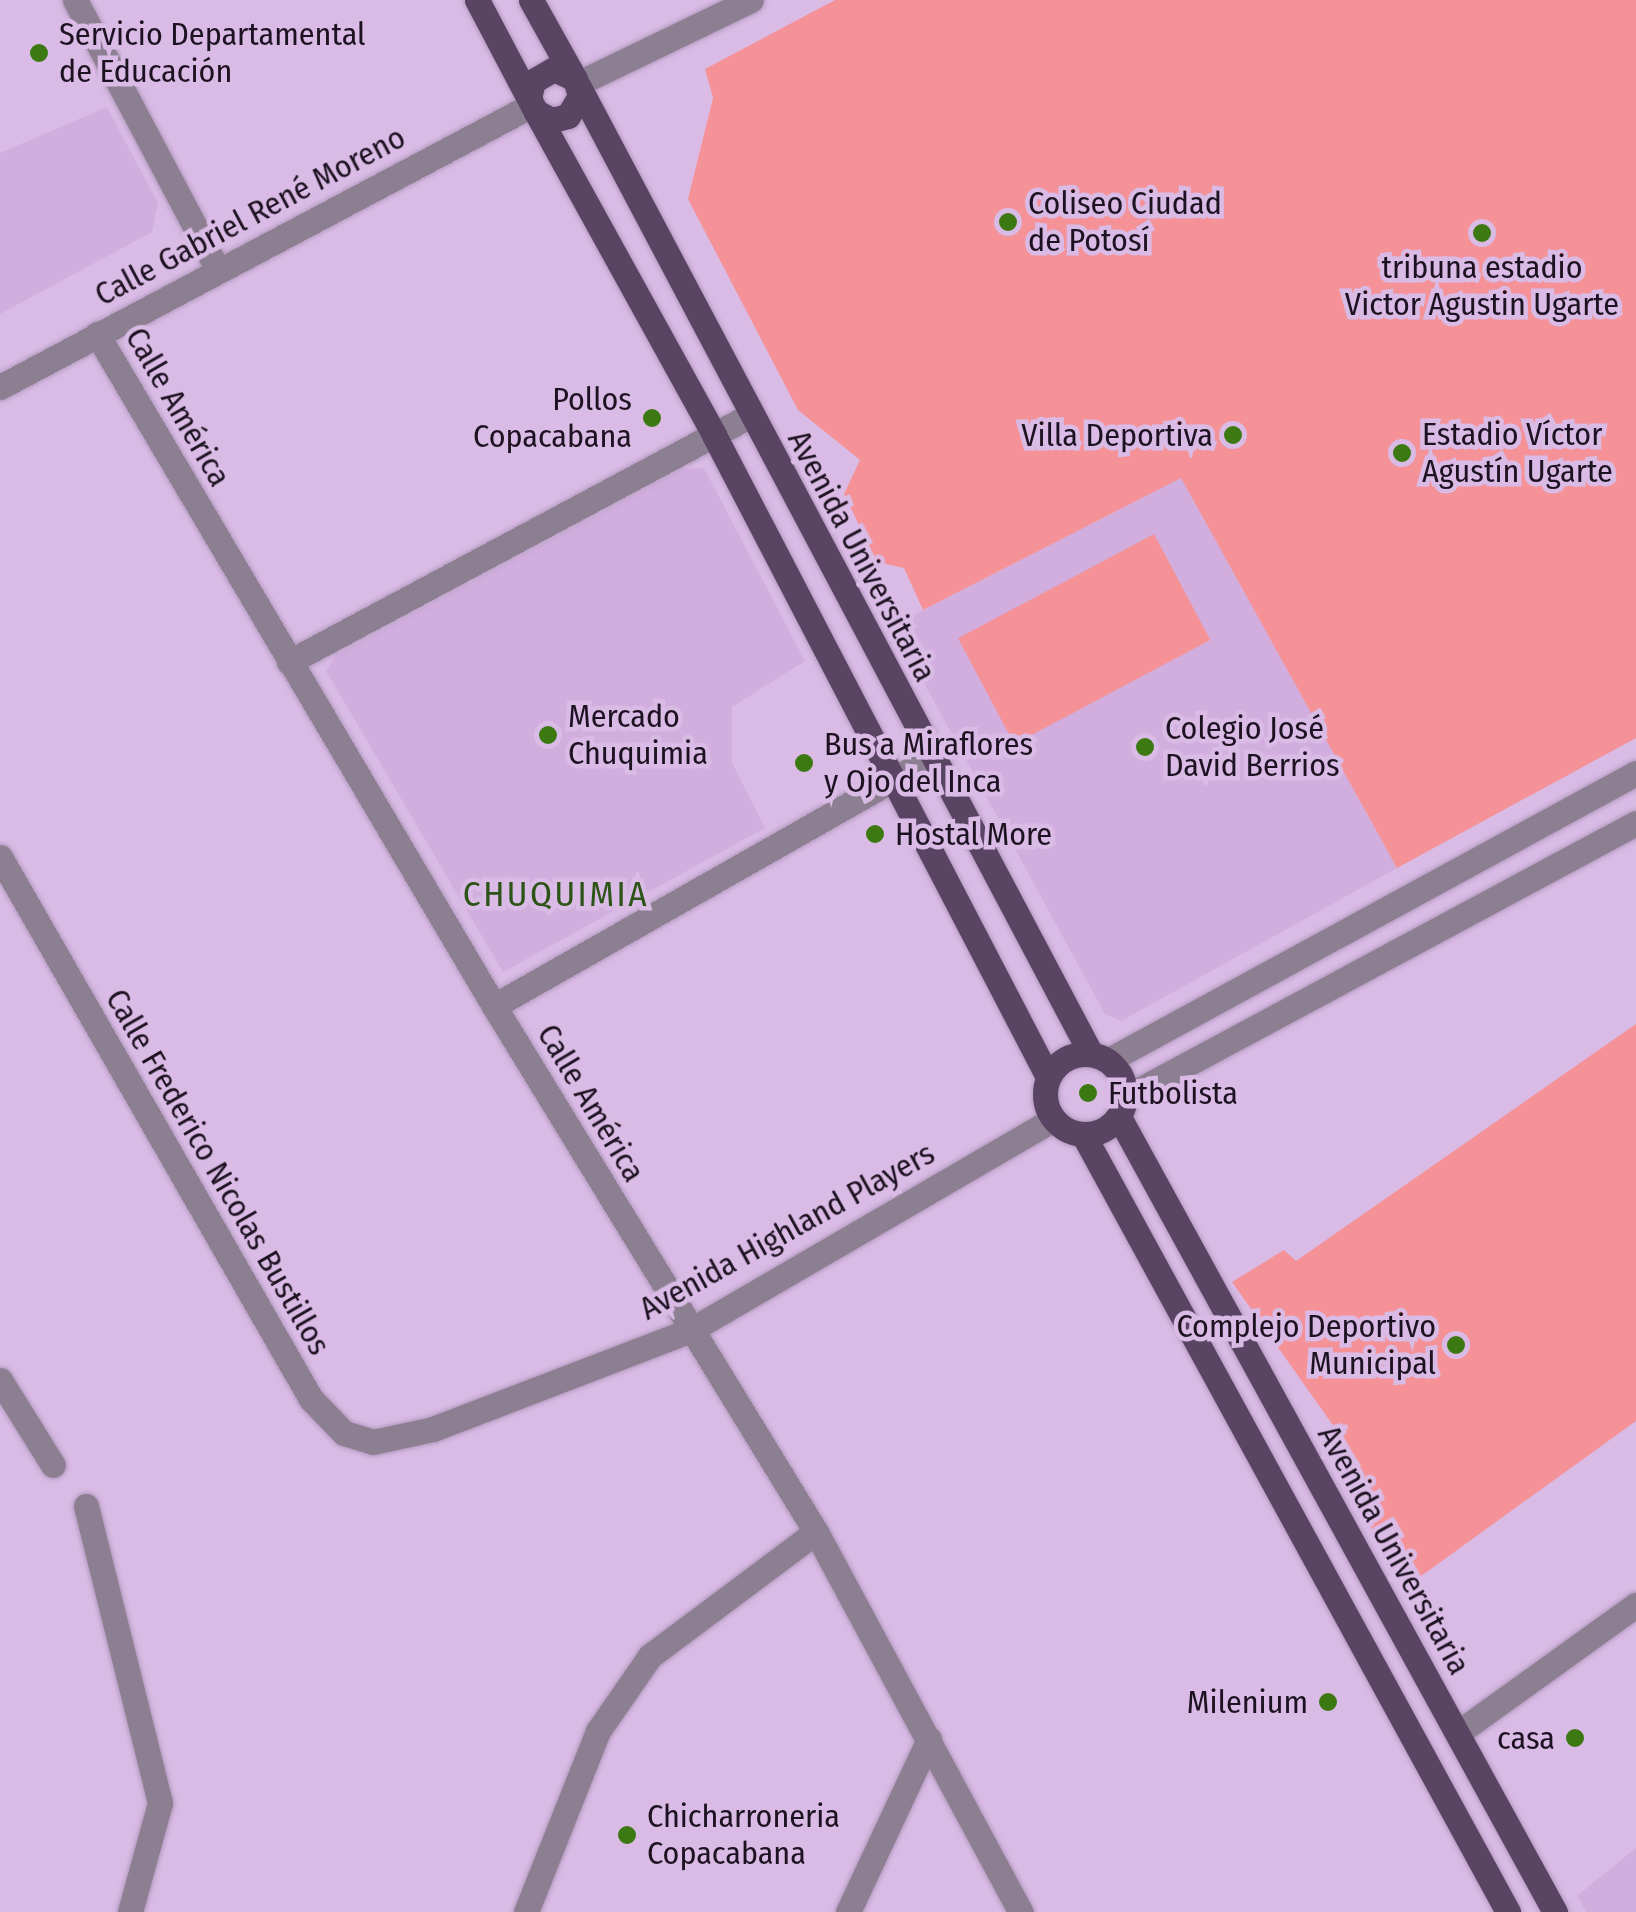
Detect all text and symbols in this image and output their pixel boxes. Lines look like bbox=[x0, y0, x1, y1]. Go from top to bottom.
place label: Servicio Departamental de Educación bbox=[59, 16, 365, 91]
marker: Servicio Departamental de Educación bbox=[28, 42, 50, 64]
street label: Calle Gabriel René Moreno bbox=[88, 118, 412, 314]
place label: Coliseo Ciudad de Potosí bbox=[1028, 185, 1222, 260]
marker: Coliseo Ciudad de Potosí bbox=[997, 211, 1019, 233]
marker: tribuna estadio Victor Agustin Ugarte bbox=[1471, 222, 1493, 244]
place label: tribuna estadio Victor Agustin Ugarte bbox=[1345, 249, 1619, 324]
street label: Calle América bbox=[117, 321, 239, 493]
place label: Pollos Copacabana bbox=[473, 381, 632, 456]
marker: Pollos Copacabana bbox=[641, 407, 663, 429]
place label: Villa Deportiva bbox=[1021, 416, 1213, 454]
place label: Estadio Víctor Agustín Ugarte bbox=[1422, 416, 1613, 491]
street label: Avenida Universitaria bbox=[780, 424, 944, 688]
marker: Villa Deportiva bbox=[1222, 424, 1244, 446]
marker: Estadio Víctor Agustín Ugarte bbox=[1391, 442, 1413, 464]
place label: Mercado Chuquimia bbox=[568, 698, 708, 773]
place label: Colegio José David Berrios bbox=[1165, 710, 1340, 785]
marker: Mercado Chuquimia bbox=[537, 724, 559, 746]
place label: Bus a Miraflores y Ojo del Inca bbox=[824, 726, 1033, 801]
marker: Colegio José David Berrios bbox=[1134, 736, 1156, 758]
marker: Bus a Miraflores y Ojo del Inca bbox=[793, 752, 815, 774]
place label: Hostal More bbox=[895, 815, 1052, 853]
marker: Hostal More bbox=[864, 823, 886, 845]
district label: CHUQUIMIA bbox=[463, 873, 649, 915]
street label: Calle Frederico Nicolas Bustillos bbox=[97, 982, 339, 1362]
street label: Calle América bbox=[529, 1017, 653, 1189]
place label: Futbolista bbox=[1108, 1074, 1238, 1112]
marker: Futbolista bbox=[1077, 1082, 1099, 1104]
street label: Avenida Highland Players bbox=[633, 1134, 941, 1328]
place label: Complejo Deportivo Municipal bbox=[1177, 1308, 1436, 1383]
marker: Complejo Deportivo Municipal bbox=[1445, 1334, 1467, 1356]
street label: Avenida Universitaria bbox=[1310, 1419, 1478, 1681]
place label: Milenium bbox=[1187, 1683, 1308, 1721]
marker: Milenium bbox=[1317, 1691, 1339, 1713]
place label: casa bbox=[1497, 1719, 1555, 1757]
marker: casa bbox=[1564, 1727, 1586, 1749]
place label: Chicharroneria Copacabana bbox=[647, 1798, 840, 1873]
marker: Chicharroneria Copacabana bbox=[616, 1824, 638, 1846]

